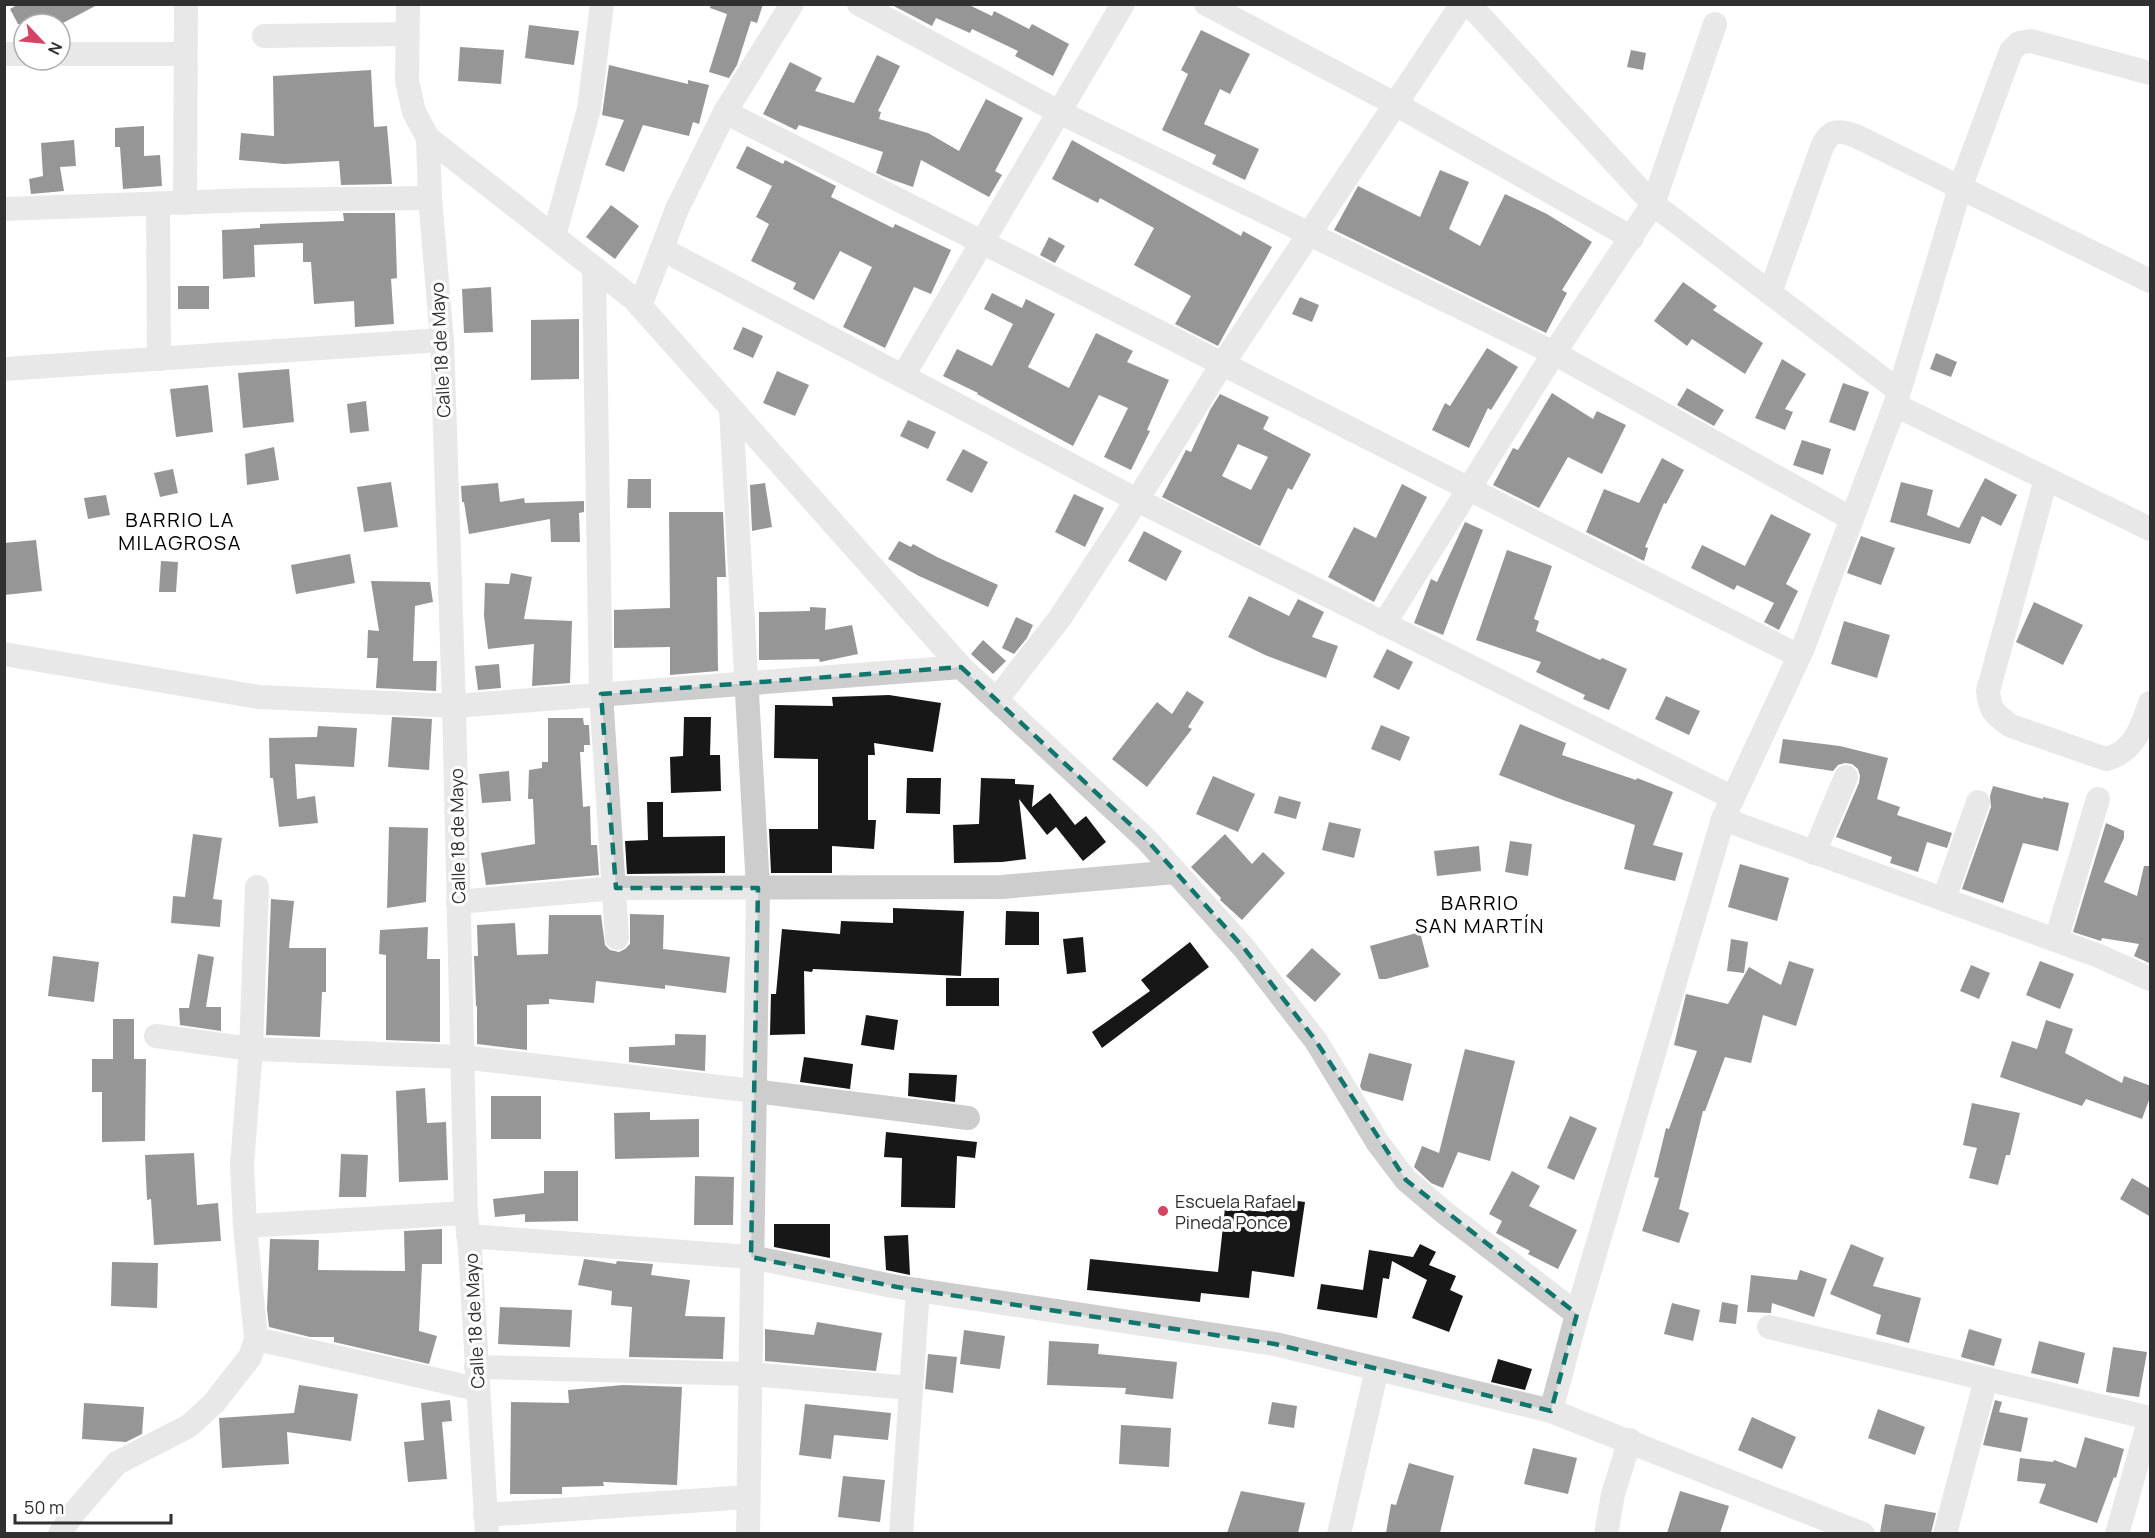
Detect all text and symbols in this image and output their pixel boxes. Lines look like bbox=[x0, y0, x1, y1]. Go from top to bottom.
north arrow bbox=[12, 12, 72, 72]
text: N bbox=[43, 39, 68, 59]
street label: Calle 18 de Mayo bbox=[424, 282, 456, 418]
district label: BARRIO LA MILAGROSA bbox=[118, 506, 242, 556]
street label: Calle 18 de Mayo bbox=[444, 768, 470, 904]
district label: BARRIO SAN MARTÍN bbox=[1415, 889, 1545, 939]
place label: Escuela Rafael Pineda Ponce bbox=[1175, 1189, 1296, 1234]
marker: Escuela Rafael Pineda Ponce bbox=[1156, 1204, 1170, 1218]
street label: Calle 18 de Mayo bbox=[458, 1253, 490, 1389]
scale bar bbox=[15, 1487, 171, 1525]
text: 50 m bbox=[24, 1495, 64, 1519]

